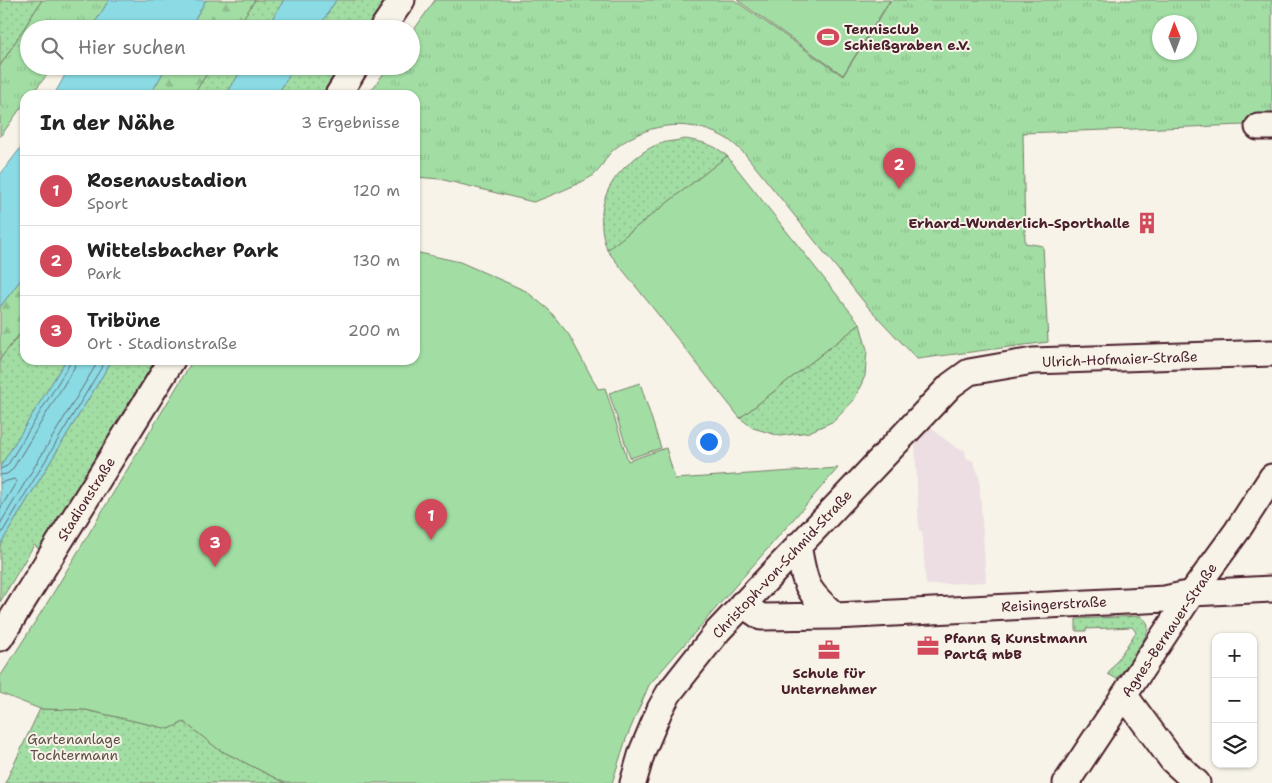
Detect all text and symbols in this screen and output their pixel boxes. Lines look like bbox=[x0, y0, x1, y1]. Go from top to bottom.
north arrow bbox=[1152, 15, 1197, 60]
search box bbox=[20, 20, 420, 75]
place label: Tennisclub Schießgraben e.V. bbox=[844, 20, 970, 54]
sports icon: Tennisclub Schießgraben e.V. bbox=[815, 24, 841, 50]
icon: search bbox=[38, 34, 66, 62]
text: Hier suchen bbox=[78, 35, 186, 60]
text: In der Nähe bbox=[40, 109, 175, 137]
text: 3 Ergebnisse bbox=[301, 112, 400, 133]
pin: 2 bbox=[883, 148, 915, 189]
text: Rosenaustadion bbox=[87, 168, 247, 193]
text: 1 bbox=[52, 180, 60, 201]
text: 120 m bbox=[353, 180, 400, 201]
text: Sport bbox=[87, 193, 128, 214]
building icon: Erhard-Wunderlich-Sporthalle bbox=[1134, 210, 1160, 236]
place label: Erhard-Wunderlich-Sporthalle bbox=[908, 214, 1130, 232]
text: Wittelsbacher Park bbox=[87, 238, 279, 263]
text: 2 bbox=[50, 250, 62, 271]
text: 130 m bbox=[353, 250, 400, 271]
text: Park bbox=[87, 263, 121, 284]
text: Tribüne bbox=[87, 308, 161, 333]
text: 3 bbox=[50, 320, 62, 341]
text: 200 m bbox=[348, 320, 400, 341]
text: Ort · Stadionstraße bbox=[87, 333, 237, 354]
street label: Ulrich-Hofmaier-Straße bbox=[1042, 347, 1198, 371]
your location bbox=[696, 429, 722, 455]
street label: Stadionstraße bbox=[53, 454, 119, 544]
street label: Christoph-von-Schmid-Straße bbox=[708, 486, 856, 642]
pin: 1 bbox=[415, 499, 447, 540]
pin: 3 bbox=[199, 526, 231, 567]
street label: Agnes-Bernauer-Straße bbox=[1117, 559, 1221, 701]
street label: Reisingerstraße bbox=[1001, 592, 1107, 616]
place label: Pfann & Kunstmann PartG mbB bbox=[944, 629, 1087, 663]
office icon: Pfann & Kunstmann PartG mbB bbox=[915, 633, 941, 659]
map controls bbox=[1212, 633, 1257, 768]
button: + bbox=[1212, 633, 1257, 678]
office icon: Schule für Unternehmer bbox=[816, 637, 842, 663]
place label: Schule für Unternehmer bbox=[781, 664, 878, 698]
button: − bbox=[1212, 678, 1257, 723]
button: layers bbox=[1212, 723, 1257, 768]
park label: Gartenanlage Tochtermann bbox=[27, 730, 121, 764]

